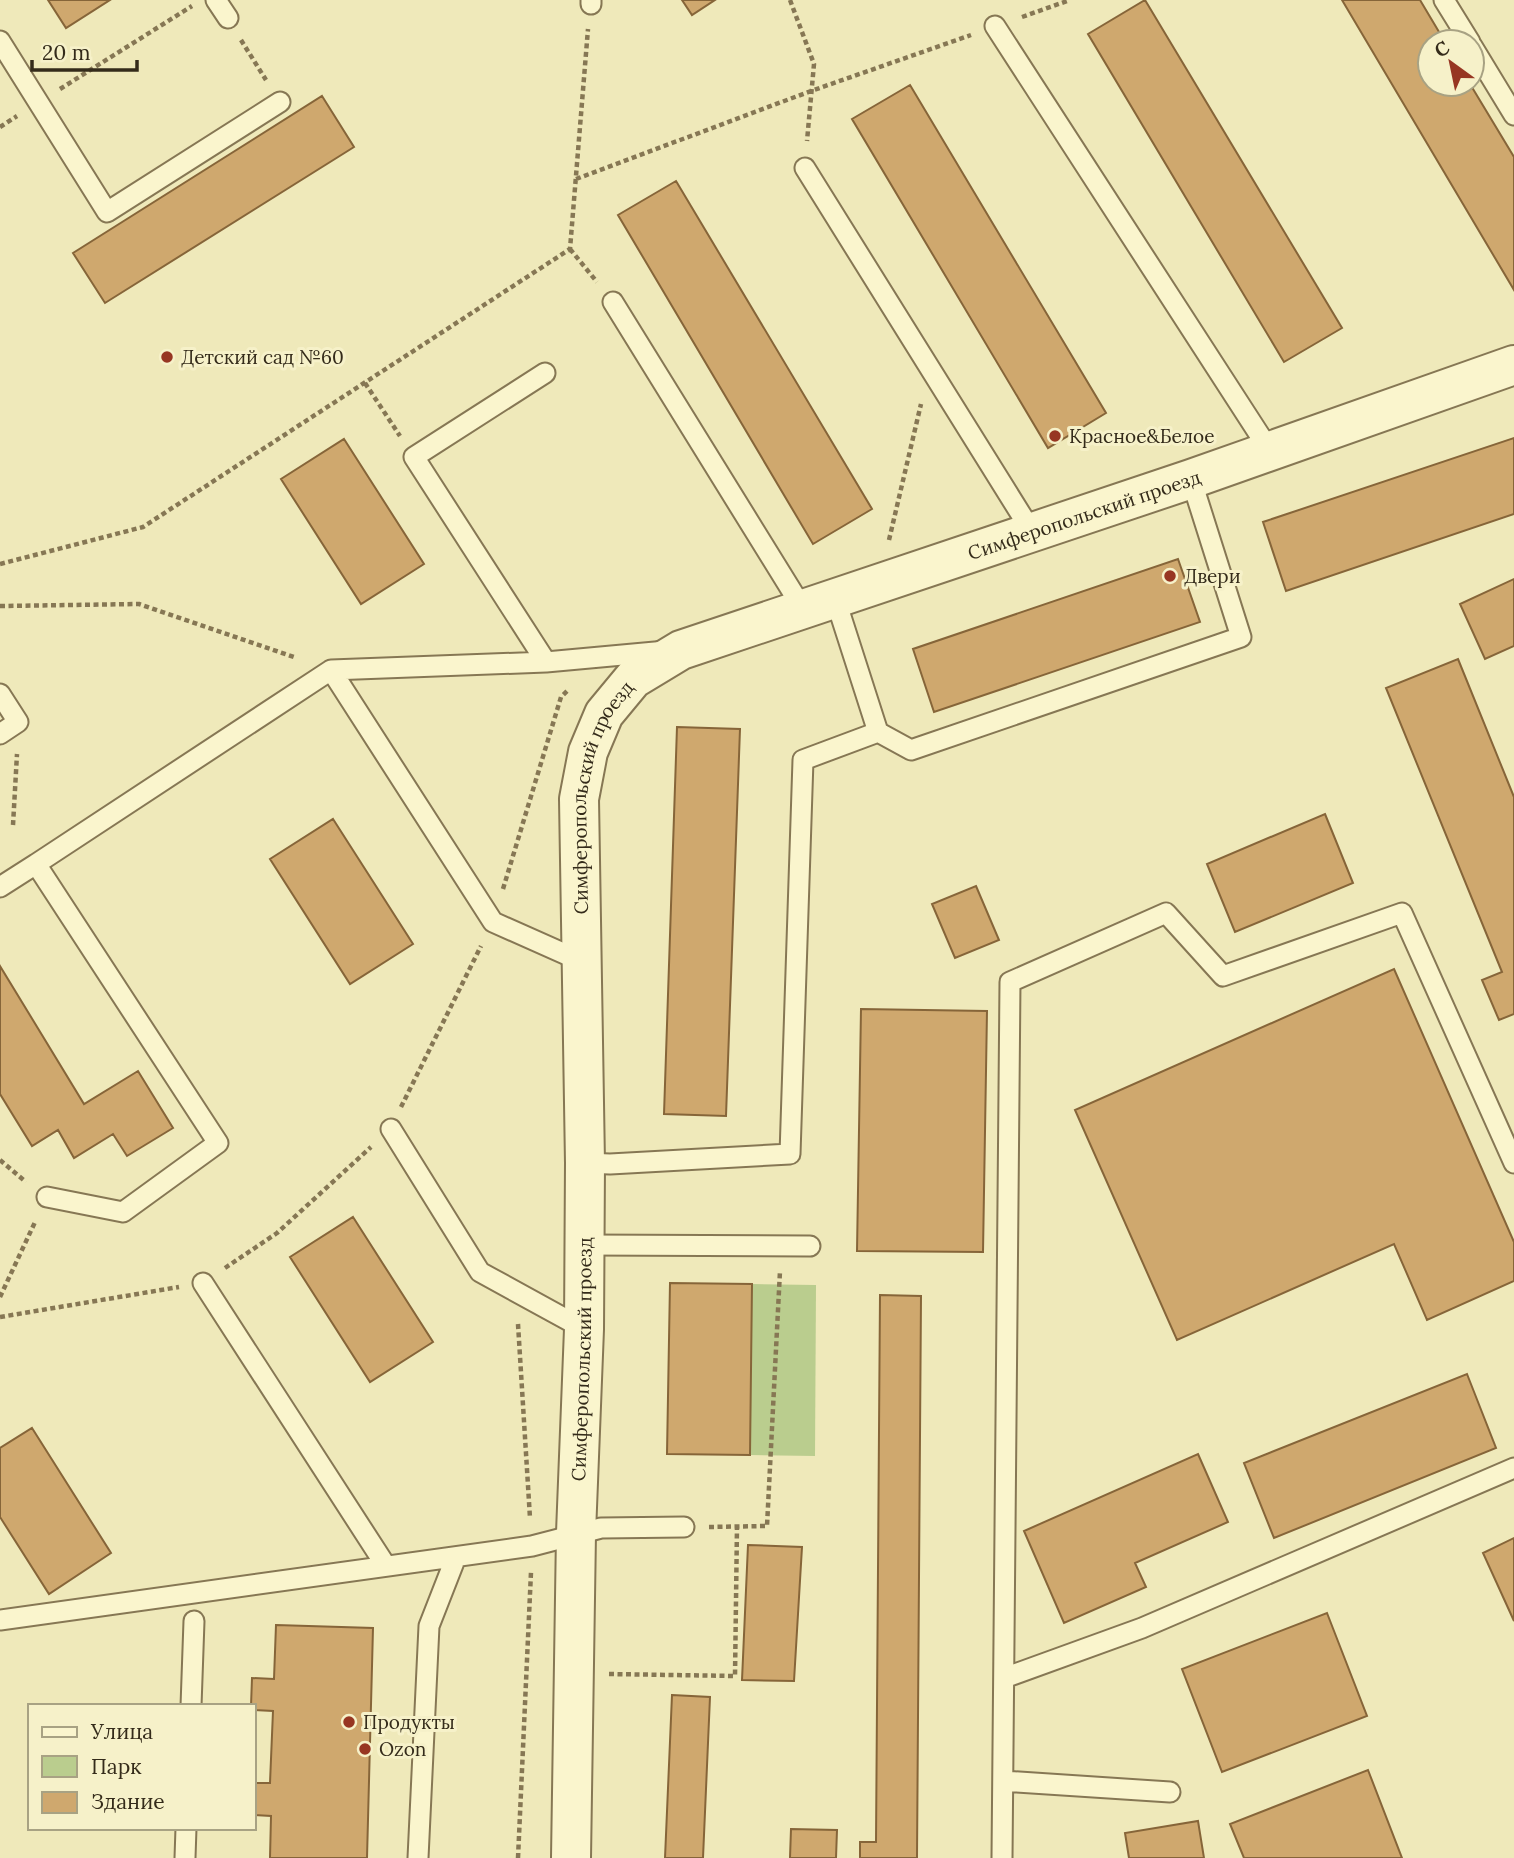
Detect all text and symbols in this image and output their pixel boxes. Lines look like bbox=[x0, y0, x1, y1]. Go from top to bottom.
scale bar bbox=[32, 28, 136, 72]
north arrow bbox=[1416, 28, 1486, 98]
text: С bbox=[1430, 35, 1454, 62]
text: 20 m bbox=[42, 39, 91, 66]
place label: Детский сад №60 bbox=[181, 345, 344, 369]
marker: Детский сад №60 bbox=[159, 349, 175, 365]
place label: Красное&Белое bbox=[1069, 424, 1214, 448]
marker: Красное&Белое bbox=[1047, 428, 1063, 444]
street label: Симферопольский проезд bbox=[965, 465, 1204, 565]
place label: Двери bbox=[1184, 564, 1241, 588]
marker: Двери bbox=[1162, 568, 1178, 584]
street label: Симферопольский проезд bbox=[567, 676, 639, 914]
street label: Симферопольский проезд bbox=[566, 1237, 597, 1482]
legend bbox=[28, 1704, 256, 1830]
place label: Продукты bbox=[363, 1710, 455, 1734]
marker: Продукты bbox=[341, 1714, 357, 1730]
text: Улица bbox=[90, 1718, 153, 1745]
place label: Ozon bbox=[379, 1737, 426, 1761]
marker: Ozon bbox=[357, 1741, 373, 1757]
text: Парк bbox=[91, 1753, 142, 1780]
text: Здание bbox=[91, 1788, 165, 1815]

